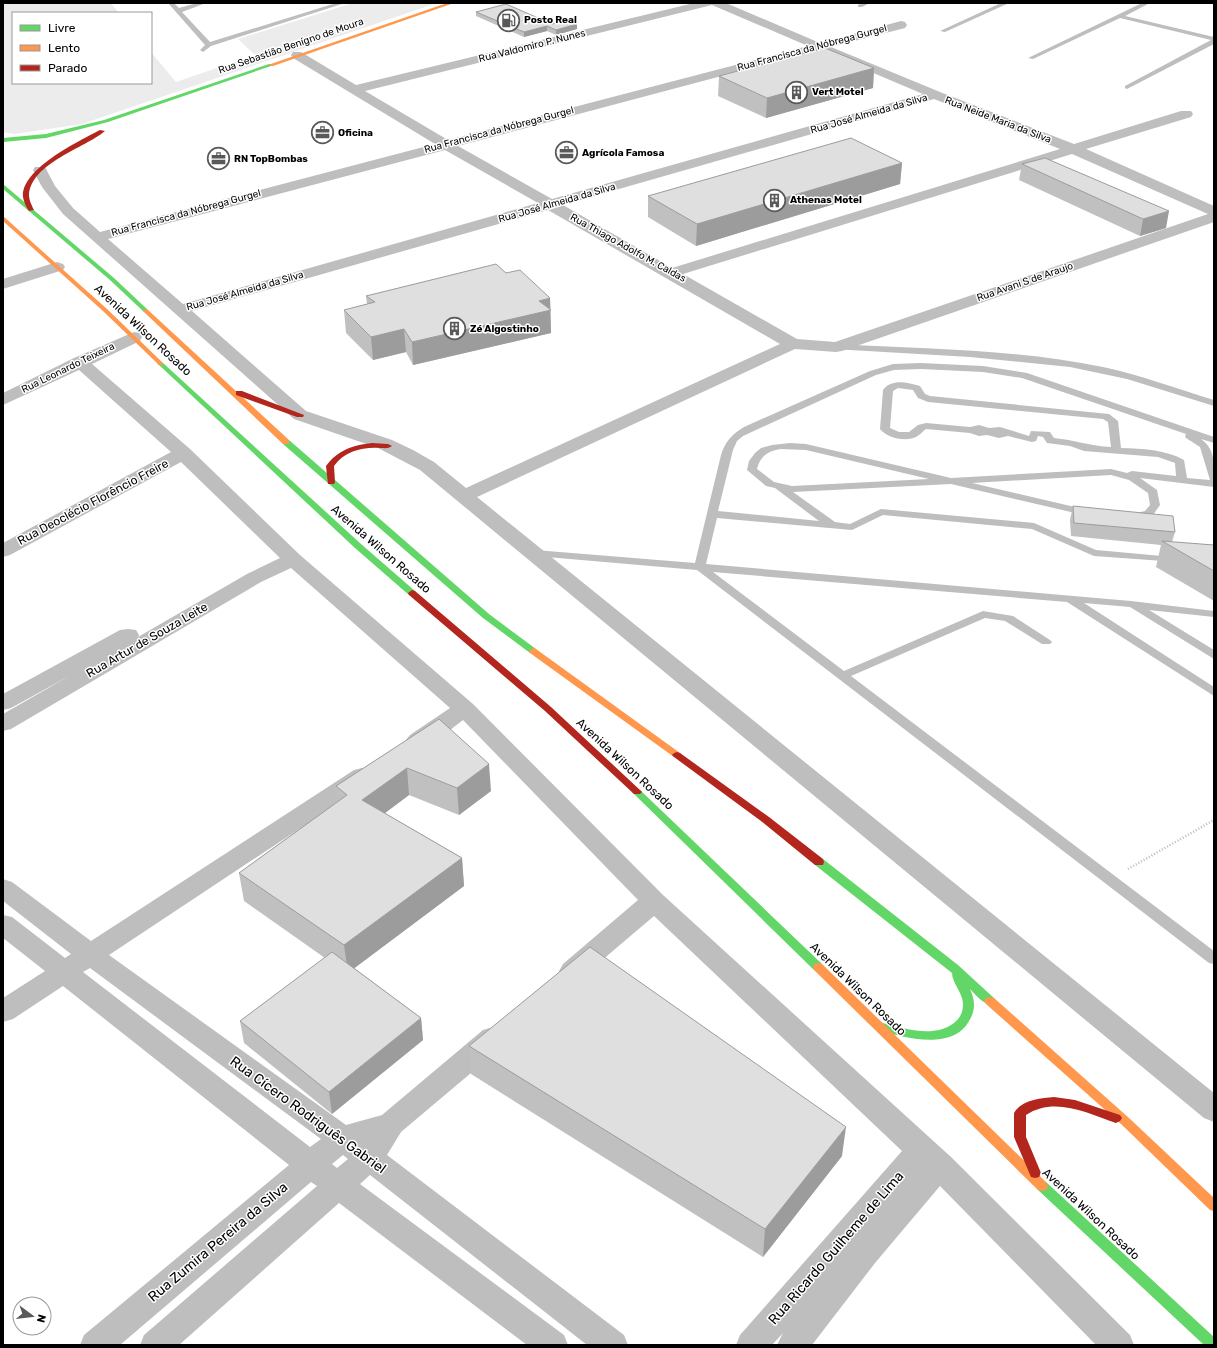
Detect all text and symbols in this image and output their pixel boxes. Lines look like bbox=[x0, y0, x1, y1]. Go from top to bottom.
fuel station icon: Posto Real bbox=[496, 7, 522, 33]
legend bbox=[12, 12, 152, 84]
place label: Posto Real bbox=[524, 14, 577, 26]
street label: Rua Sebastião Benígno de Moura bbox=[217, 15, 365, 77]
text: Livre bbox=[48, 21, 76, 35]
street label: Rua Francisca da Nóbrega Gurgel bbox=[736, 22, 888, 74]
street label: Rua Valdomiro P. Nunes bbox=[477, 27, 587, 65]
text: Lento bbox=[48, 41, 80, 55]
text: Parado bbox=[48, 61, 87, 75]
building icon: Vert Motel bbox=[783, 79, 809, 105]
place label: Vert Motel bbox=[812, 86, 864, 98]
street label: Rua José Almeida da Silva bbox=[809, 92, 929, 136]
street label: Rua Neide Maria da Silva bbox=[943, 94, 1053, 146]
street label: Rua Francisca da Nóbrega Gurgel bbox=[423, 104, 575, 156]
office icon: Oficina bbox=[309, 120, 335, 146]
place label: Oficina bbox=[338, 127, 373, 139]
office icon: Agrícola Famosa bbox=[553, 140, 579, 166]
office icon: RN TopBombas bbox=[205, 146, 231, 172]
place label: Agrícola Famosa bbox=[582, 147, 664, 159]
place label: RN TopBombas bbox=[234, 153, 308, 165]
street label: Rua José Almeida da Silva bbox=[497, 181, 617, 225]
street label: Rua Francisca da Nóbrega Gurgel bbox=[110, 187, 262, 239]
building icon: Athenas Motel bbox=[762, 187, 788, 213]
place label: Athenas Motel bbox=[790, 194, 862, 206]
street label: Rua Thiago Adolfo M. Caldas bbox=[568, 211, 688, 285]
street label: Rua Avani S de Araujo bbox=[975, 260, 1075, 304]
street label: Rua José Almeida da Silva bbox=[185, 269, 305, 313]
street label: Avenida Wilson Rosado bbox=[92, 281, 195, 379]
building icon: Zé Algostinho bbox=[441, 316, 467, 342]
place label: Zé Algostinho bbox=[470, 323, 539, 335]
street label: Rua Leonardo Teixeira bbox=[20, 340, 116, 396]
street label: Rua Deoclécio Florêncio Freire bbox=[15, 456, 171, 548]
street label: Avenida Wilson Rosado bbox=[328, 502, 434, 596]
street label: Rua Artur de Souza Leite bbox=[84, 599, 210, 681]
street label: Avenida Wilson Rosado bbox=[574, 715, 677, 813]
street label: Avenida Wilson Rosado bbox=[807, 940, 909, 1038]
street label: Rua Cícero Rodriguês Gabriel bbox=[227, 1053, 389, 1177]
street label: Avenida Wilson Rosado bbox=[1040, 1165, 1143, 1263]
street label: Rua Ricardo Guilheme de Lima bbox=[765, 1168, 907, 1328]
street label: Rua Zumira Pereira da Silva bbox=[145, 1179, 291, 1305]
north arrow bbox=[12, 1296, 52, 1336]
text: N bbox=[34, 1313, 48, 1324]

